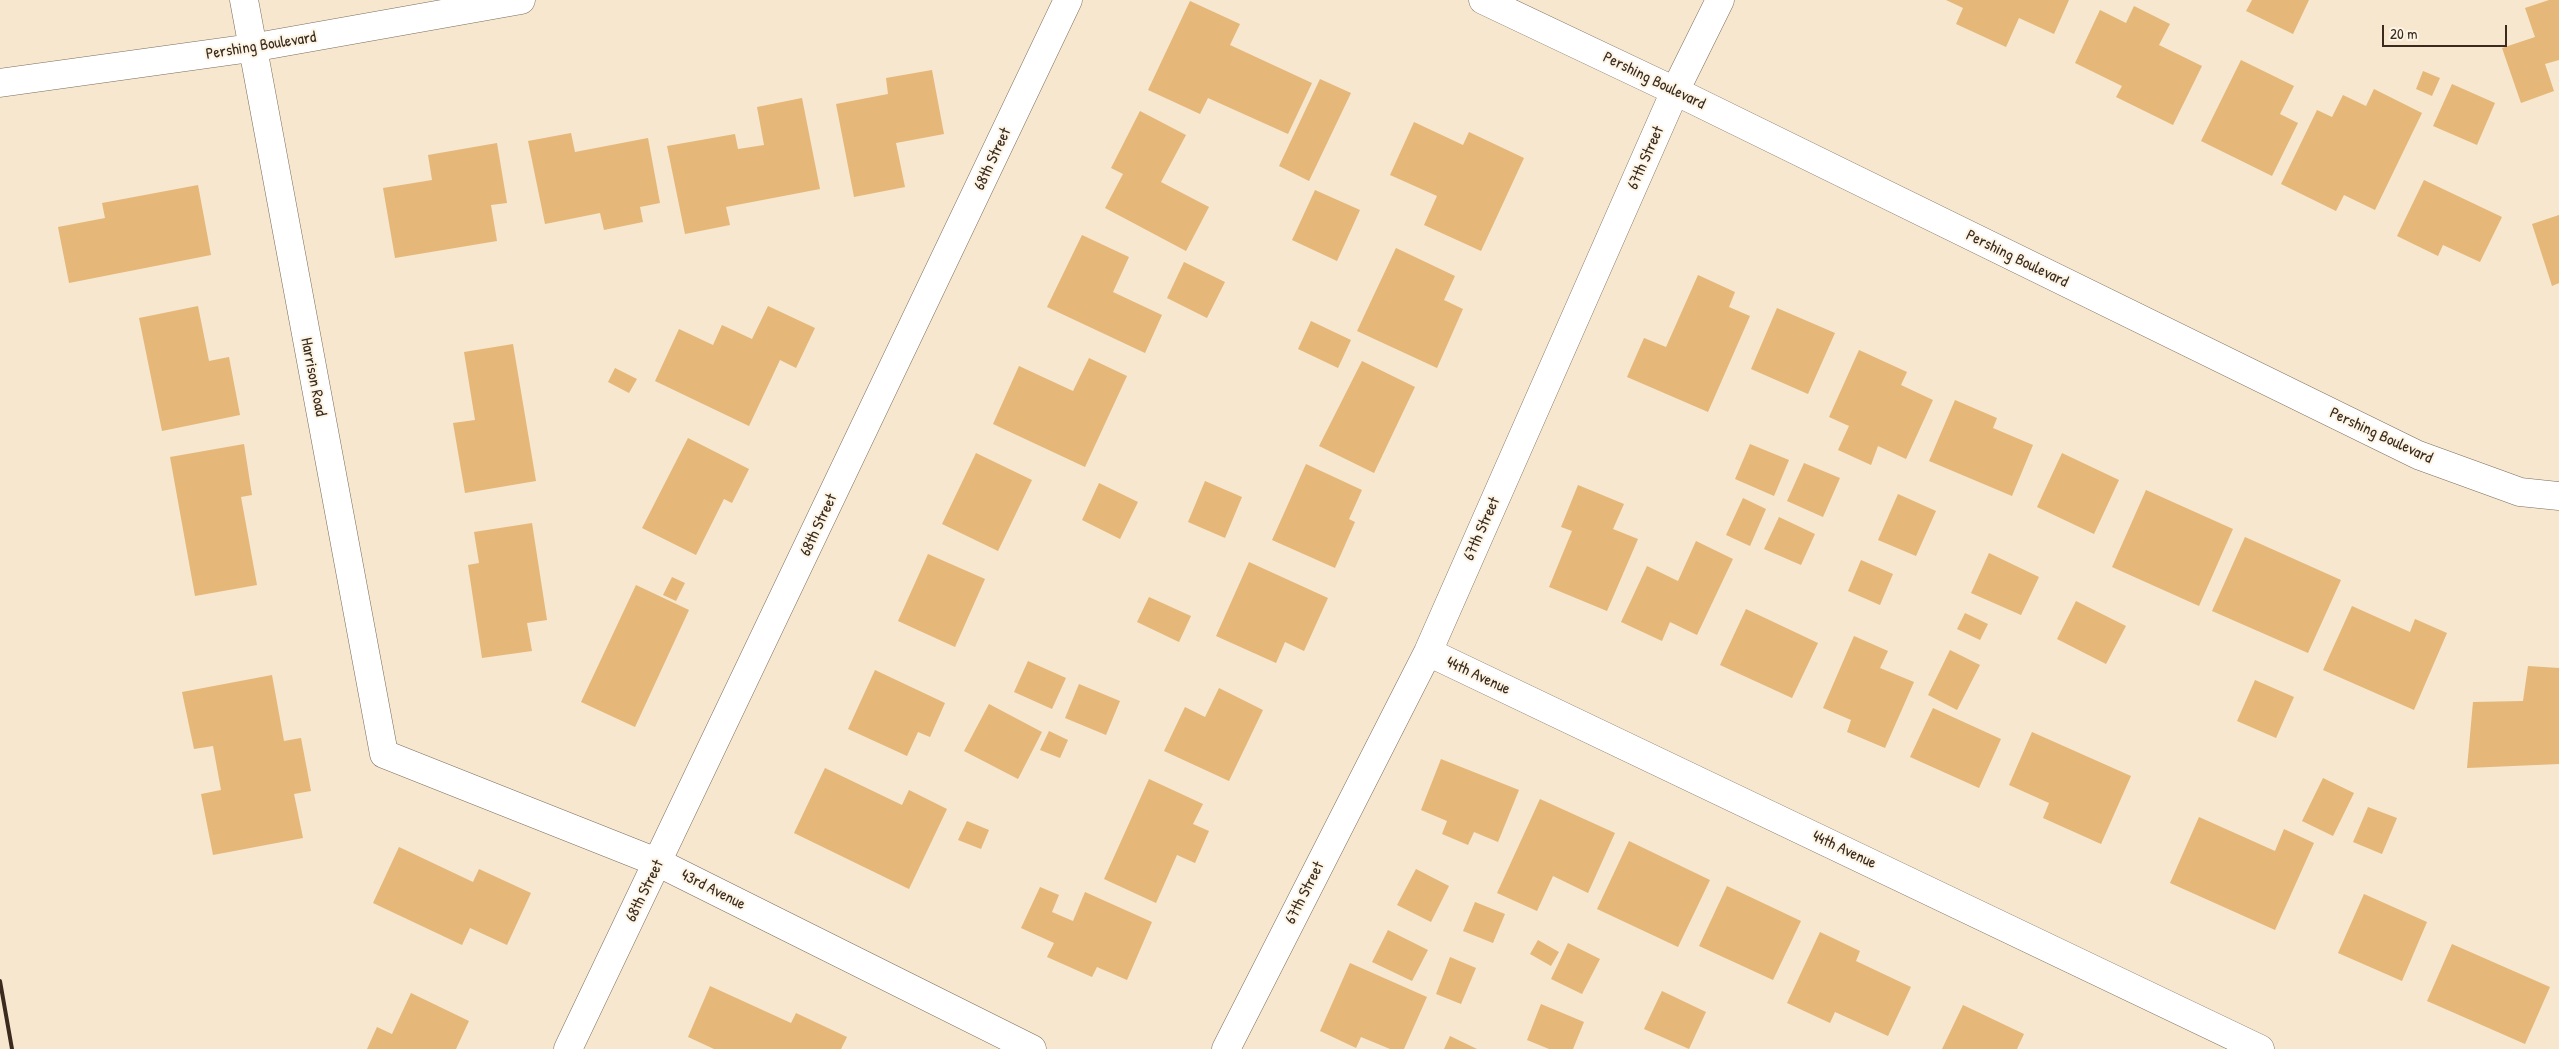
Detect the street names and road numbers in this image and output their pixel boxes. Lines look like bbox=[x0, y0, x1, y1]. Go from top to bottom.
street label: Pershing Boulevard bbox=[204, 28, 318, 64]
street label: Pershing Boulevard bbox=[1600, 48, 1708, 114]
street label: 67th Street bbox=[1624, 123, 1668, 193]
street label: 68th Street bbox=[970, 125, 1016, 193]
street label: Pershing Boulevard bbox=[1963, 226, 2071, 292]
street label: Harrison Road bbox=[296, 336, 330, 418]
street label: Pershing Boulevard bbox=[2326, 404, 2436, 468]
street label: 68th Street bbox=[796, 491, 842, 559]
street label: 67th Street bbox=[1460, 494, 1504, 564]
street label: 44th Avenue bbox=[1443, 653, 1513, 699]
street label: 44th Avenue bbox=[1809, 827, 1879, 873]
street label: 68th Street bbox=[622, 857, 668, 925]
street label: 67th Street bbox=[1281, 859, 1329, 927]
street label: 43rd Avenue bbox=[678, 866, 748, 914]

